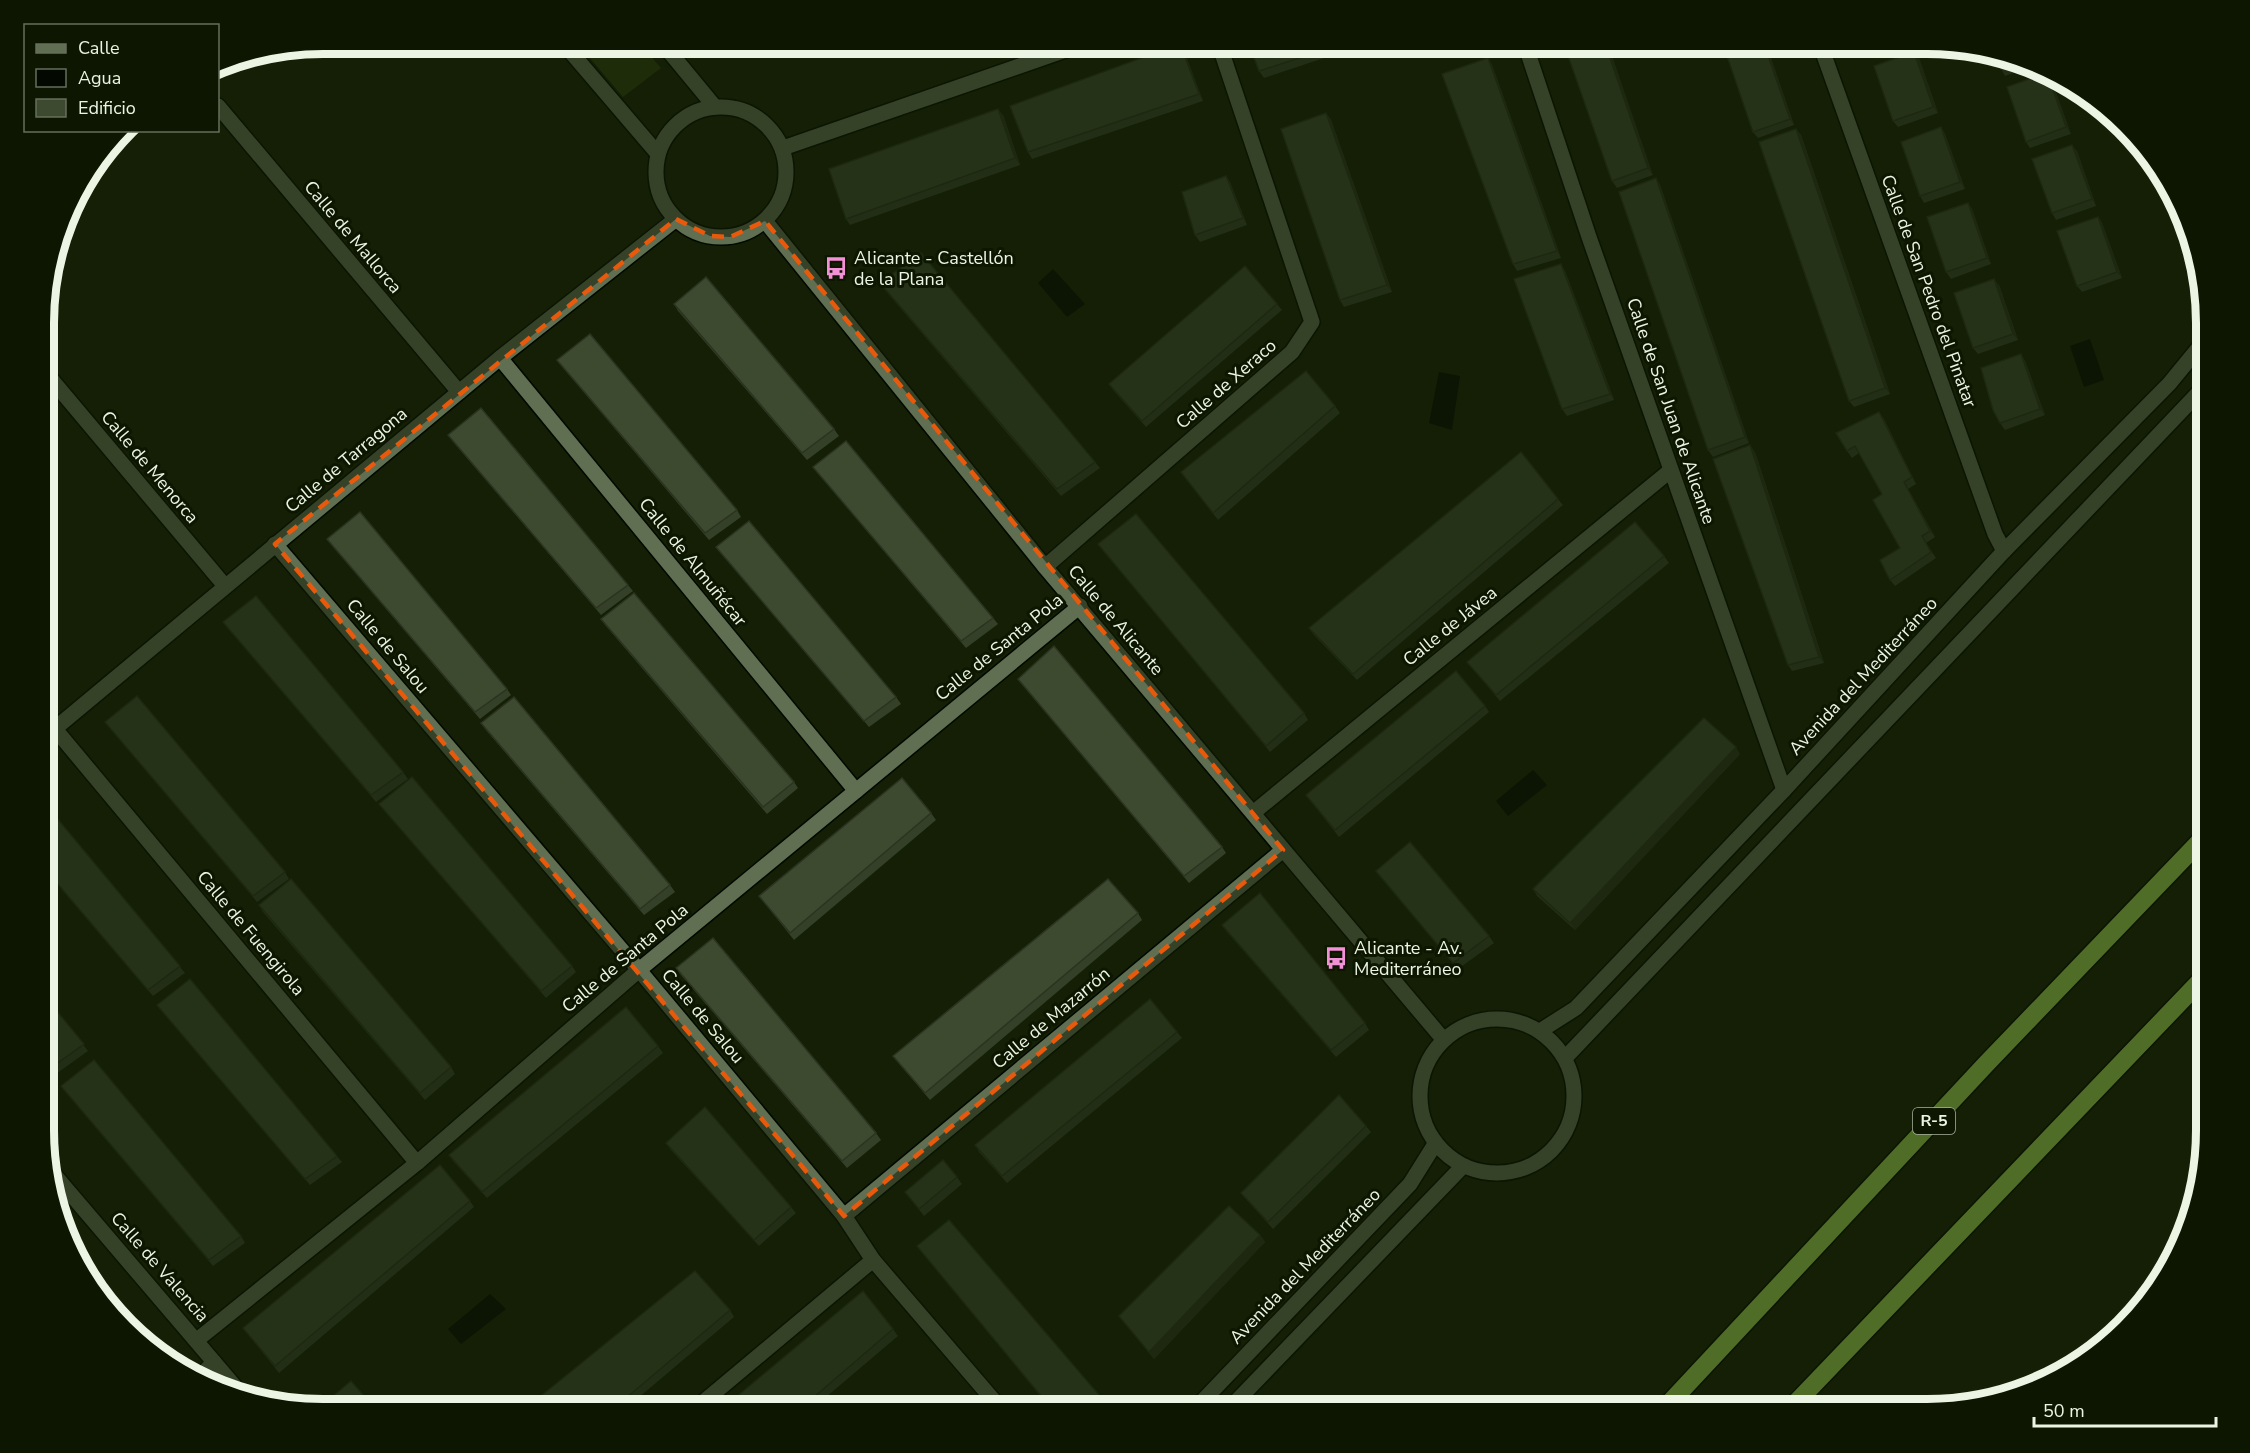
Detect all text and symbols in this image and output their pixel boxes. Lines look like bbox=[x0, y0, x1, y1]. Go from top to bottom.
legend bbox=[24, 24, 219, 132]
text: Calle bbox=[78, 36, 120, 60]
text: Agua bbox=[78, 66, 121, 90]
text: Edificio bbox=[78, 96, 136, 120]
street label: Calle de San Pedro del Pinatar bbox=[1876, 171, 1983, 411]
street label: Calle de Mallorca bbox=[299, 175, 407, 299]
place label: Alicante - Castellón de la Plana bbox=[854, 246, 1014, 291]
bus stop icon: Alicante - Castellón de la Plana bbox=[823, 255, 849, 281]
street label: Calle de San Juan de Alicante bbox=[1621, 295, 1721, 527]
street label: Calle de Xeraco bbox=[1171, 334, 1281, 434]
street label: Calle de Tarragona bbox=[280, 402, 412, 518]
street label: Calle de Menorca bbox=[96, 406, 204, 528]
street label: Calle de Almuñécar bbox=[634, 493, 753, 632]
street label: Calle de Alicante bbox=[1063, 560, 1169, 680]
street label: Calle de Jávea bbox=[1398, 581, 1502, 671]
street label: Calle de Santa Pola bbox=[930, 588, 1068, 706]
street label: Avenida del Mediterráneo bbox=[1783, 592, 1943, 760]
street label: Calle de Salou bbox=[341, 594, 435, 698]
street label: Calle de Fuengirola bbox=[192, 865, 310, 1001]
street label: Calle de Santa Pola bbox=[557, 898, 693, 1018]
place label: Alicante - Av. Mediterráneo bbox=[1354, 936, 1462, 981]
bus stop icon: Alicante - Av. Mediterráneo bbox=[1323, 945, 1349, 971]
street label: Calle de Mazarrón bbox=[987, 962, 1115, 1074]
street label: Calle de Salou bbox=[656, 964, 750, 1068]
road number: R-5 bbox=[1913, 1108, 1955, 1134]
street label: Avenida del Mediterráneo bbox=[1224, 1183, 1386, 1349]
street label: Calle de Valencia bbox=[105, 1207, 215, 1327]
scale bar bbox=[2034, 1390, 2216, 1428]
text: 50 m bbox=[2043, 1399, 2085, 1423]

